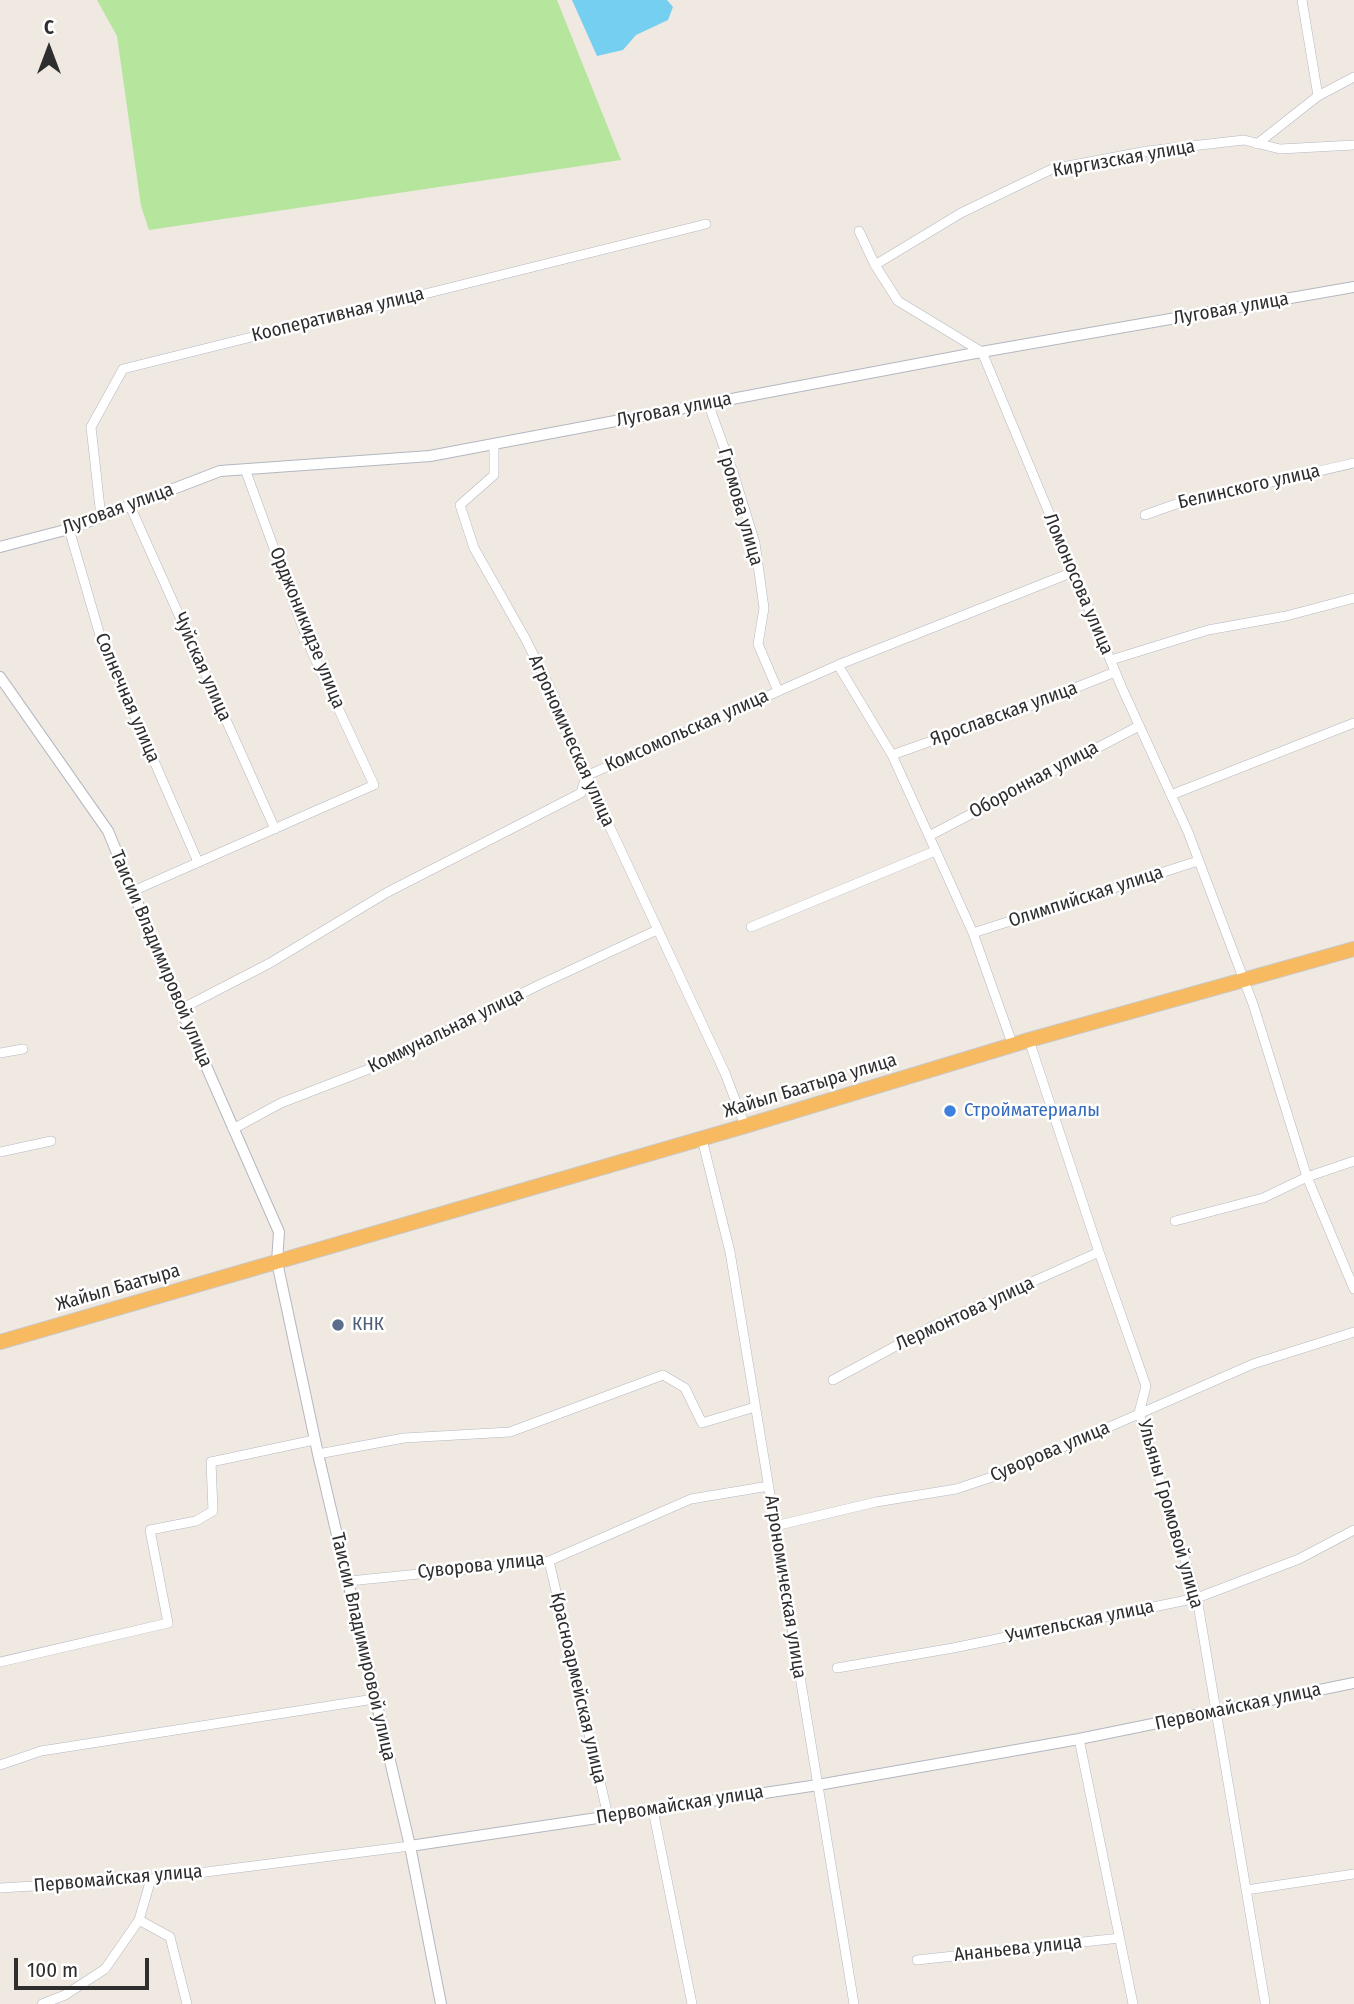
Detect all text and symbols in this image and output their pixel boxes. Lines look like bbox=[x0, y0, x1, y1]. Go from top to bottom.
north arrow bbox=[14, 14, 84, 84]
text: С bbox=[44, 16, 54, 39]
street label: Киргизская улица bbox=[1051, 135, 1197, 183]
street label: Кооперативная улица bbox=[250, 283, 426, 347]
street label: Луговая улица bbox=[1172, 288, 1290, 330]
street label: Луговая улица bbox=[615, 388, 733, 432]
street label: Громова улица bbox=[712, 446, 768, 568]
street label: Белинского улица bbox=[1176, 460, 1322, 514]
street label: Луговая улица bbox=[59, 478, 177, 540]
street label: Ломоносова улица bbox=[1038, 510, 1118, 658]
street label: Орджоникидзе улица bbox=[264, 544, 350, 712]
street label: Чуйская улица bbox=[168, 609, 236, 725]
street label: Солнечная улица bbox=[89, 630, 165, 766]
street label: Агрономическая улица bbox=[523, 652, 619, 830]
street label: Ярославская улица bbox=[927, 677, 1081, 751]
street label: Комсомольская улица bbox=[602, 685, 772, 777]
street label: Оборонная улица bbox=[966, 736, 1102, 824]
street label: Таисии Владимировой улица bbox=[105, 847, 217, 1071]
street label: Олимпийская улица bbox=[1006, 861, 1166, 933]
street label: Коммунальная улица bbox=[364, 983, 528, 1079]
street label: Жайыл Баатыра улица bbox=[721, 1049, 899, 1123]
place label: Стройматериалы bbox=[964, 1100, 1100, 1122]
marker: Стройматериалы bbox=[942, 1103, 958, 1119]
street label: Жайыл Баатыра bbox=[53, 1259, 183, 1317]
street label: Лермонтова улица bbox=[892, 1272, 1038, 1356]
place label: КНК bbox=[352, 1314, 384, 1336]
marker: КНК bbox=[330, 1317, 346, 1333]
street label: Суворова улица bbox=[987, 1417, 1113, 1487]
street label: Ульяны Громовой улица bbox=[1132, 1417, 1208, 1611]
street label: Агрономическая улица bbox=[759, 1494, 811, 1680]
street label: Таисии Владимировой улица bbox=[326, 1531, 400, 1763]
street label: Суворова улица bbox=[416, 1548, 546, 1584]
street label: Красноармейская улица bbox=[545, 1590, 611, 1786]
street label: Учительская улица bbox=[1004, 1595, 1156, 1649]
street label: Первомайская улица bbox=[1153, 1678, 1323, 1736]
street label: Первомайская улица bbox=[595, 1781, 765, 1829]
street label: Первомайская улица bbox=[33, 1860, 203, 1898]
street label: Ананьева улица bbox=[953, 1931, 1083, 1967]
scale bar bbox=[18, 1944, 152, 1988]
text: 100 m bbox=[27, 1957, 78, 1983]

